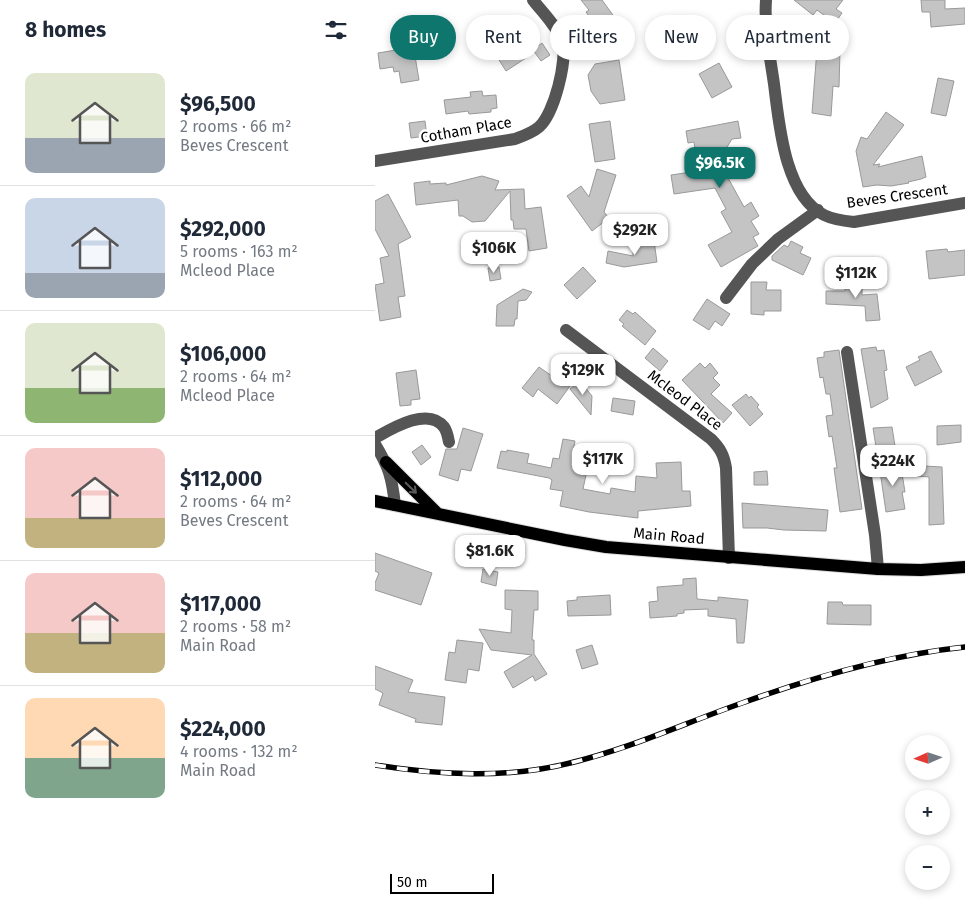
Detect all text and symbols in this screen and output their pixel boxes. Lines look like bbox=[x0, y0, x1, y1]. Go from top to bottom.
chip: Buy bbox=[390, 15, 456, 60]
chip: Rent bbox=[466, 15, 540, 60]
chip: Filters bbox=[550, 15, 635, 60]
chip: New bbox=[645, 15, 716, 60]
chip: Apartment bbox=[726, 15, 849, 60]
icon: filters bbox=[322, 16, 350, 44]
text: 8 homes bbox=[25, 17, 106, 43]
text: $96,500 bbox=[180, 91, 256, 117]
icon: home bbox=[65, 93, 125, 153]
street label: Cotham Place bbox=[419, 113, 513, 147]
text: 2 rooms · 66 m² bbox=[180, 117, 291, 136]
text: Beves Crescent bbox=[180, 136, 288, 155]
pin: $96.5K bbox=[679, 146, 761, 189]
text: $96.5K bbox=[695, 153, 745, 172]
street label: Beves Crescent bbox=[845, 180, 949, 212]
pin: $292K bbox=[600, 214, 670, 256]
text: $292,000 bbox=[180, 216, 266, 242]
icon: home bbox=[65, 218, 125, 278]
text: $292K bbox=[613, 220, 657, 239]
pin: $106K bbox=[459, 232, 529, 274]
text: $106K bbox=[472, 238, 516, 257]
text: 5 rooms · 163 m² bbox=[180, 242, 298, 261]
pin: $112K bbox=[821, 256, 891, 299]
text: Mcleod Place bbox=[180, 261, 275, 280]
text: $112K bbox=[835, 263, 877, 282]
text: $106,000 bbox=[180, 341, 266, 367]
icon: home bbox=[65, 343, 125, 403]
pin: $129K bbox=[548, 354, 618, 396]
text: $129K bbox=[562, 360, 604, 379]
street label: Mcleod Place bbox=[644, 366, 726, 434]
text: 2 rooms · 64 m² bbox=[180, 367, 291, 386]
text: Mcleod Place bbox=[180, 386, 275, 405]
pin: $117K bbox=[568, 442, 638, 485]
pin: $224K bbox=[858, 444, 928, 487]
text: $117K bbox=[583, 449, 623, 468]
text: $224K bbox=[871, 451, 915, 470]
text: $112,000 bbox=[180, 466, 262, 492]
icon: home bbox=[65, 468, 125, 528]
one-way arrow bbox=[405, 482, 418, 494]
text: 2 rooms · 64 m² bbox=[180, 492, 291, 511]
text: Beves Crescent bbox=[180, 511, 288, 530]
street label: Main Road bbox=[633, 524, 705, 548]
pin: $81.6K bbox=[449, 534, 531, 577]
text: $81.6K bbox=[466, 541, 514, 560]
text: $117,000 bbox=[180, 591, 261, 617]
icon: home bbox=[65, 593, 125, 653]
text: 2 rooms · 58 m² bbox=[180, 617, 291, 636]
text: Main Road bbox=[180, 636, 256, 655]
text: $224,000 bbox=[180, 716, 266, 742]
icon: home bbox=[65, 718, 125, 778]
north arrow bbox=[905, 735, 950, 780]
map controls bbox=[905, 735, 950, 890]
text: 4 rooms · 132 m² bbox=[180, 742, 298, 761]
text: Main Road bbox=[180, 761, 256, 780]
button: + bbox=[905, 790, 950, 835]
button: − bbox=[905, 845, 950, 890]
scale bar bbox=[390, 871, 494, 894]
text: 50 m bbox=[397, 874, 428, 891]

